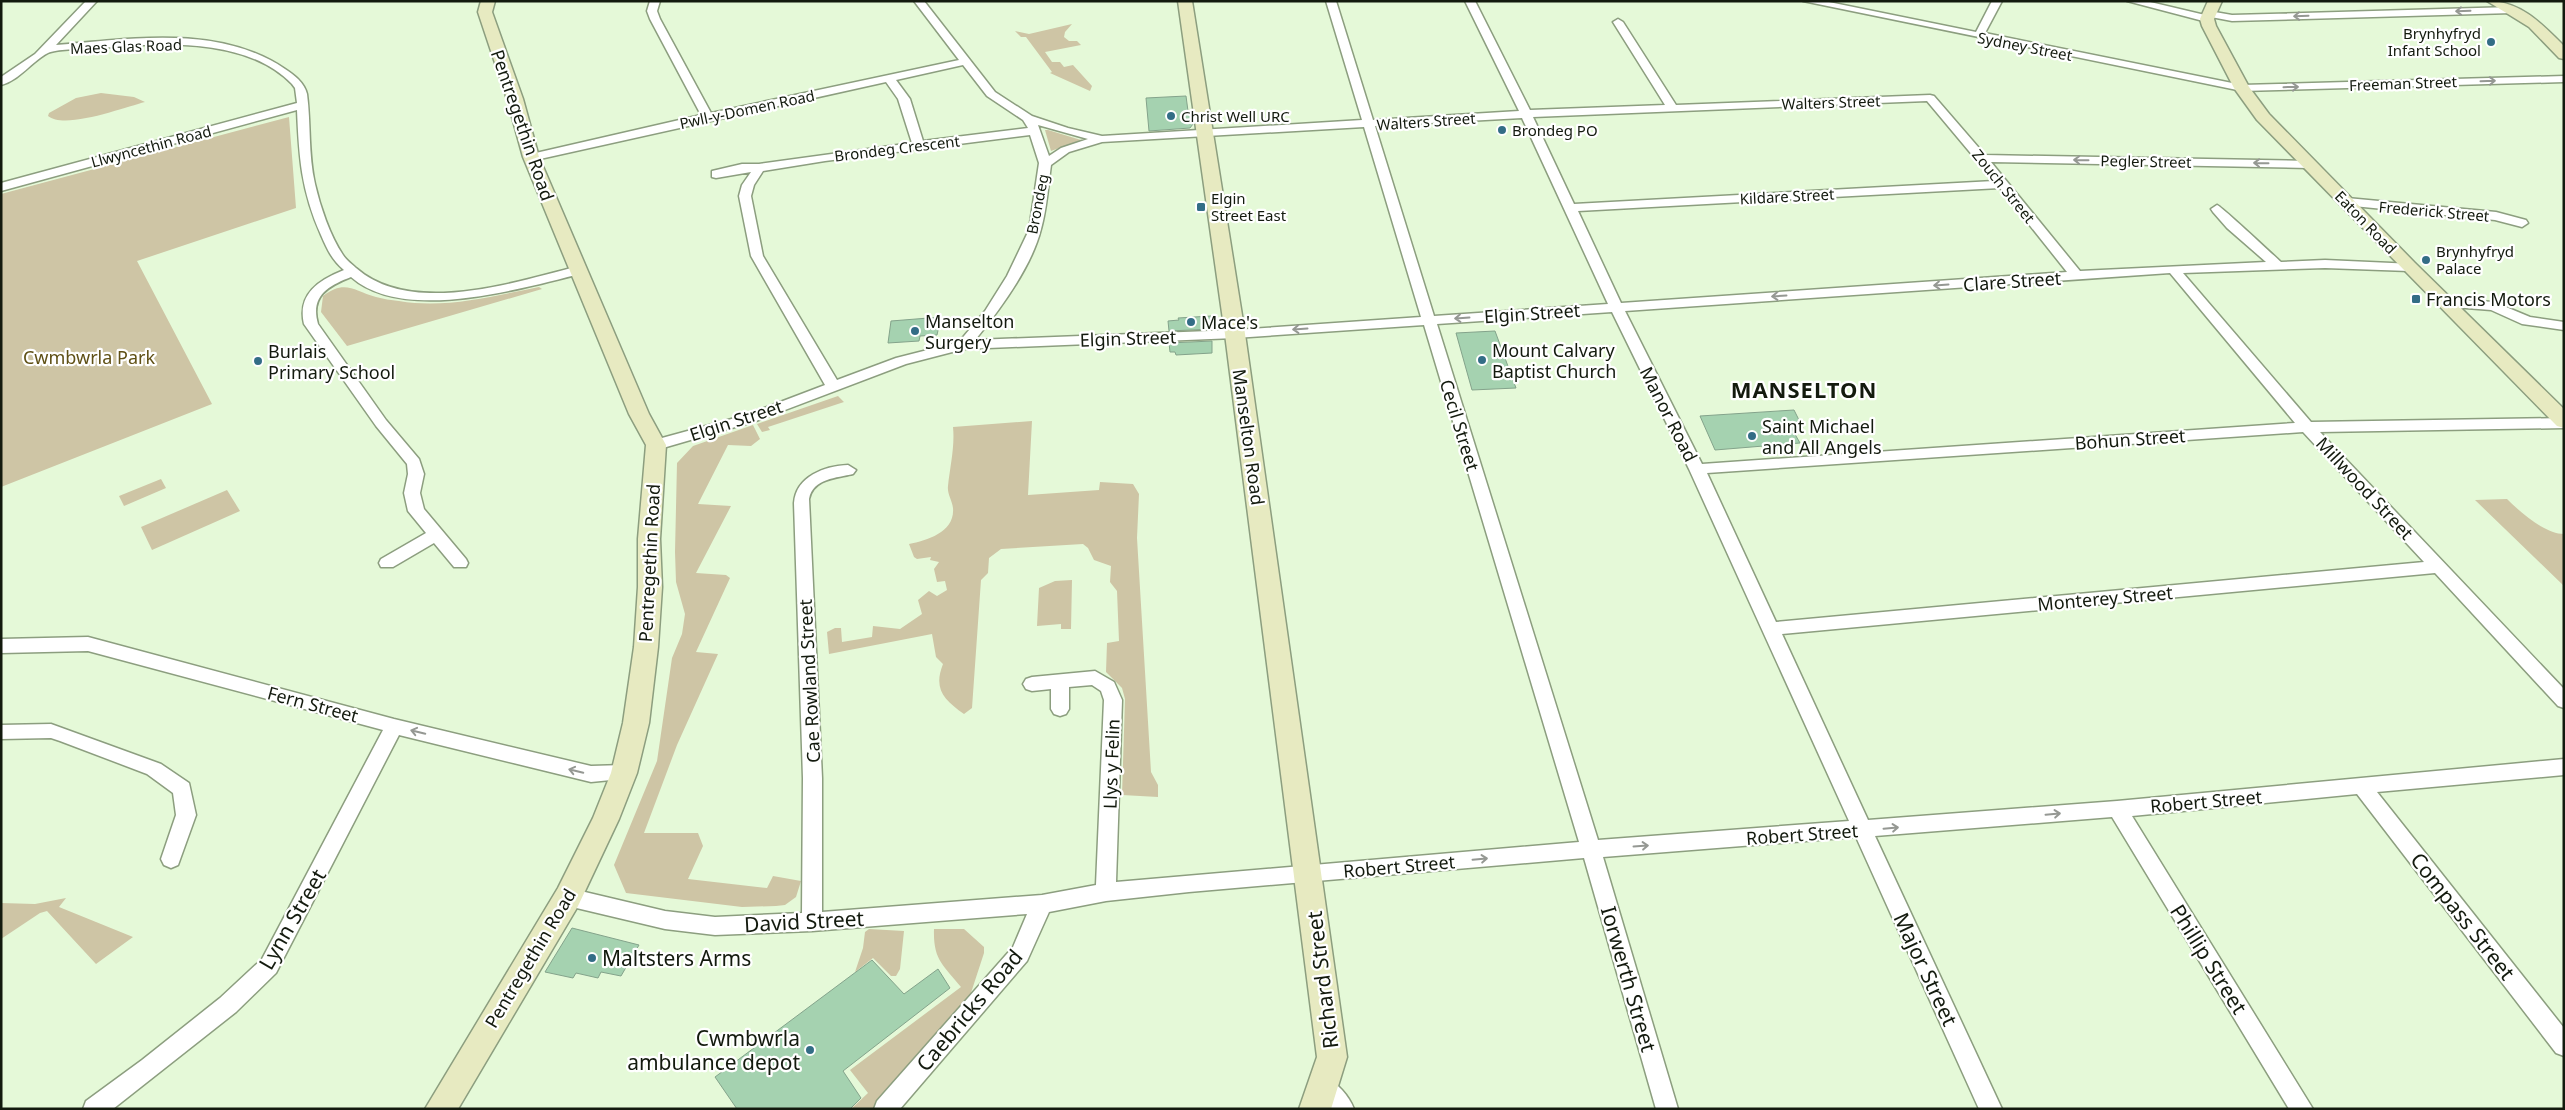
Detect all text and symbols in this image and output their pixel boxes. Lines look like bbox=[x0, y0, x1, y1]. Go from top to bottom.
one-way arrow bbox=[2455, 7, 2471, 16]
one-way arrow bbox=[2293, 11, 2310, 21]
place label: Brynhyfryd Infant School bbox=[2388, 23, 2481, 60]
street label: Sydney Street bbox=[1976, 27, 2075, 65]
street label: Maes Glas Road bbox=[70, 34, 182, 58]
marker: Brynhyfryd Infant School bbox=[2485, 36, 2497, 48]
street label: Pentregethin Road bbox=[486, 46, 560, 204]
street label: Freeman Street bbox=[2349, 71, 2458, 95]
one-way arrow bbox=[2480, 76, 2496, 86]
one-way arrow bbox=[2282, 82, 2298, 92]
street label: Pwll-y-Domen Road bbox=[678, 85, 816, 133]
street label: Walters Street bbox=[1781, 90, 1881, 114]
place label: Christ Well URC bbox=[1181, 106, 1290, 126]
street label: Walters Street bbox=[1376, 108, 1477, 134]
marker: Christ Well URC bbox=[1165, 110, 1177, 122]
street label: Llwyncethin Road bbox=[89, 120, 213, 172]
place label: Brondeg PO bbox=[1512, 120, 1598, 140]
marker: Brondeg PO bbox=[1496, 124, 1508, 136]
street label: Brondeg Crescent bbox=[833, 130, 961, 166]
street label: Zouch Street bbox=[1968, 145, 2040, 227]
street label: Pegler Street bbox=[2100, 150, 2192, 172]
one-way arrow bbox=[2073, 155, 2089, 165]
one-way arrow bbox=[2253, 158, 2269, 168]
street label: Brondeg bbox=[1021, 172, 1053, 236]
street label: Kildare Street bbox=[1739, 184, 1835, 208]
street label: Eaton Road bbox=[2331, 186, 2401, 258]
place label: Elgin Street East bbox=[1211, 188, 1287, 225]
street label: Frederick Street bbox=[2378, 196, 2491, 226]
marker: Elgin Street East bbox=[1195, 201, 1207, 213]
place label: Brynhyfryd Palace bbox=[2436, 241, 2514, 278]
marker: Brynhyfryd Palace bbox=[2420, 254, 2432, 266]
street label: Clare Street bbox=[1962, 266, 2062, 296]
one-way arrow bbox=[1933, 281, 1949, 290]
place label: Francis Motors bbox=[2426, 287, 2551, 311]
one-way arrow bbox=[1771, 291, 1787, 301]
marker: Francis Motors bbox=[2410, 293, 2422, 305]
street label: Elgin Street bbox=[1483, 298, 1581, 328]
place label: Manselton Surgery bbox=[925, 309, 1014, 354]
place label: Mace's bbox=[1201, 310, 1258, 334]
one-way arrow bbox=[1455, 314, 1471, 323]
marker: Mace's bbox=[1185, 316, 1197, 328]
street label: Elgin Street bbox=[1079, 324, 1177, 352]
marker: Manselton Surgery bbox=[909, 325, 921, 337]
one-way arrow bbox=[1292, 325, 1308, 334]
place label: Mount Calvary Baptist Church bbox=[1492, 338, 1616, 383]
place label: Burlais Primary School bbox=[268, 339, 395, 384]
park label: Cwmbwrla Park bbox=[23, 345, 155, 369]
marker: Mount Calvary Baptist Church bbox=[1476, 354, 1488, 366]
marker: Burlais Primary School bbox=[252, 355, 264, 367]
street label: Manor Road bbox=[1635, 362, 1703, 466]
street label: Manselton Road bbox=[1228, 367, 1270, 507]
district label: MANSELTON bbox=[1731, 374, 1877, 404]
street label: Cecil Street bbox=[1435, 376, 1485, 474]
street label: Elgin Street bbox=[686, 394, 786, 446]
place label: Saint Michael and All Angels bbox=[1762, 414, 1882, 459]
street label: Bohun Street bbox=[2074, 423, 2187, 455]
marker: Saint Michael and All Angels bbox=[1746, 430, 1758, 442]
street label: Millwood Street bbox=[2311, 431, 2419, 545]
street label: Pentregethin Road bbox=[633, 483, 665, 643]
street label: Monterey Street bbox=[2036, 580, 2174, 616]
street label: Cae Rowland Street bbox=[793, 598, 825, 764]
street label: Fern Street bbox=[265, 680, 361, 728]
street label: Llys y Felin bbox=[1097, 718, 1125, 810]
one-way arrow bbox=[411, 727, 427, 736]
one-way arrow bbox=[568, 765, 584, 775]
street label: Robert Street bbox=[2149, 784, 2263, 818]
one-way arrow bbox=[2045, 810, 2061, 819]
street label: Robert Street bbox=[1745, 818, 1859, 850]
one-way arrow bbox=[1883, 823, 1899, 832]
one-way arrow bbox=[1633, 841, 1649, 850]
street label: Compass Street bbox=[2404, 846, 2522, 986]
street label: Robert Street bbox=[1342, 849, 1456, 883]
one-way arrow bbox=[1471, 854, 1487, 863]
street label: Lynn Street bbox=[252, 863, 332, 974]
street label: Pentregethin Road bbox=[479, 884, 581, 1032]
street label: Phillip Street bbox=[2164, 899, 2254, 1020]
street label: Iorwerth Street bbox=[1595, 903, 1663, 1055]
street label: David Street bbox=[743, 904, 865, 938]
street label: Major Street bbox=[1888, 908, 1965, 1030]
street label: Richard Street bbox=[1300, 909, 1344, 1050]
street label: Caebricks Road bbox=[910, 943, 1028, 1077]
place label: Maltsters Arms bbox=[602, 944, 751, 972]
marker: Maltsters Arms bbox=[586, 952, 598, 964]
place label: Cwmbwrla ambulance depot bbox=[627, 1024, 800, 1076]
marker: Cwmbwrla ambulance depot bbox=[804, 1044, 816, 1056]

